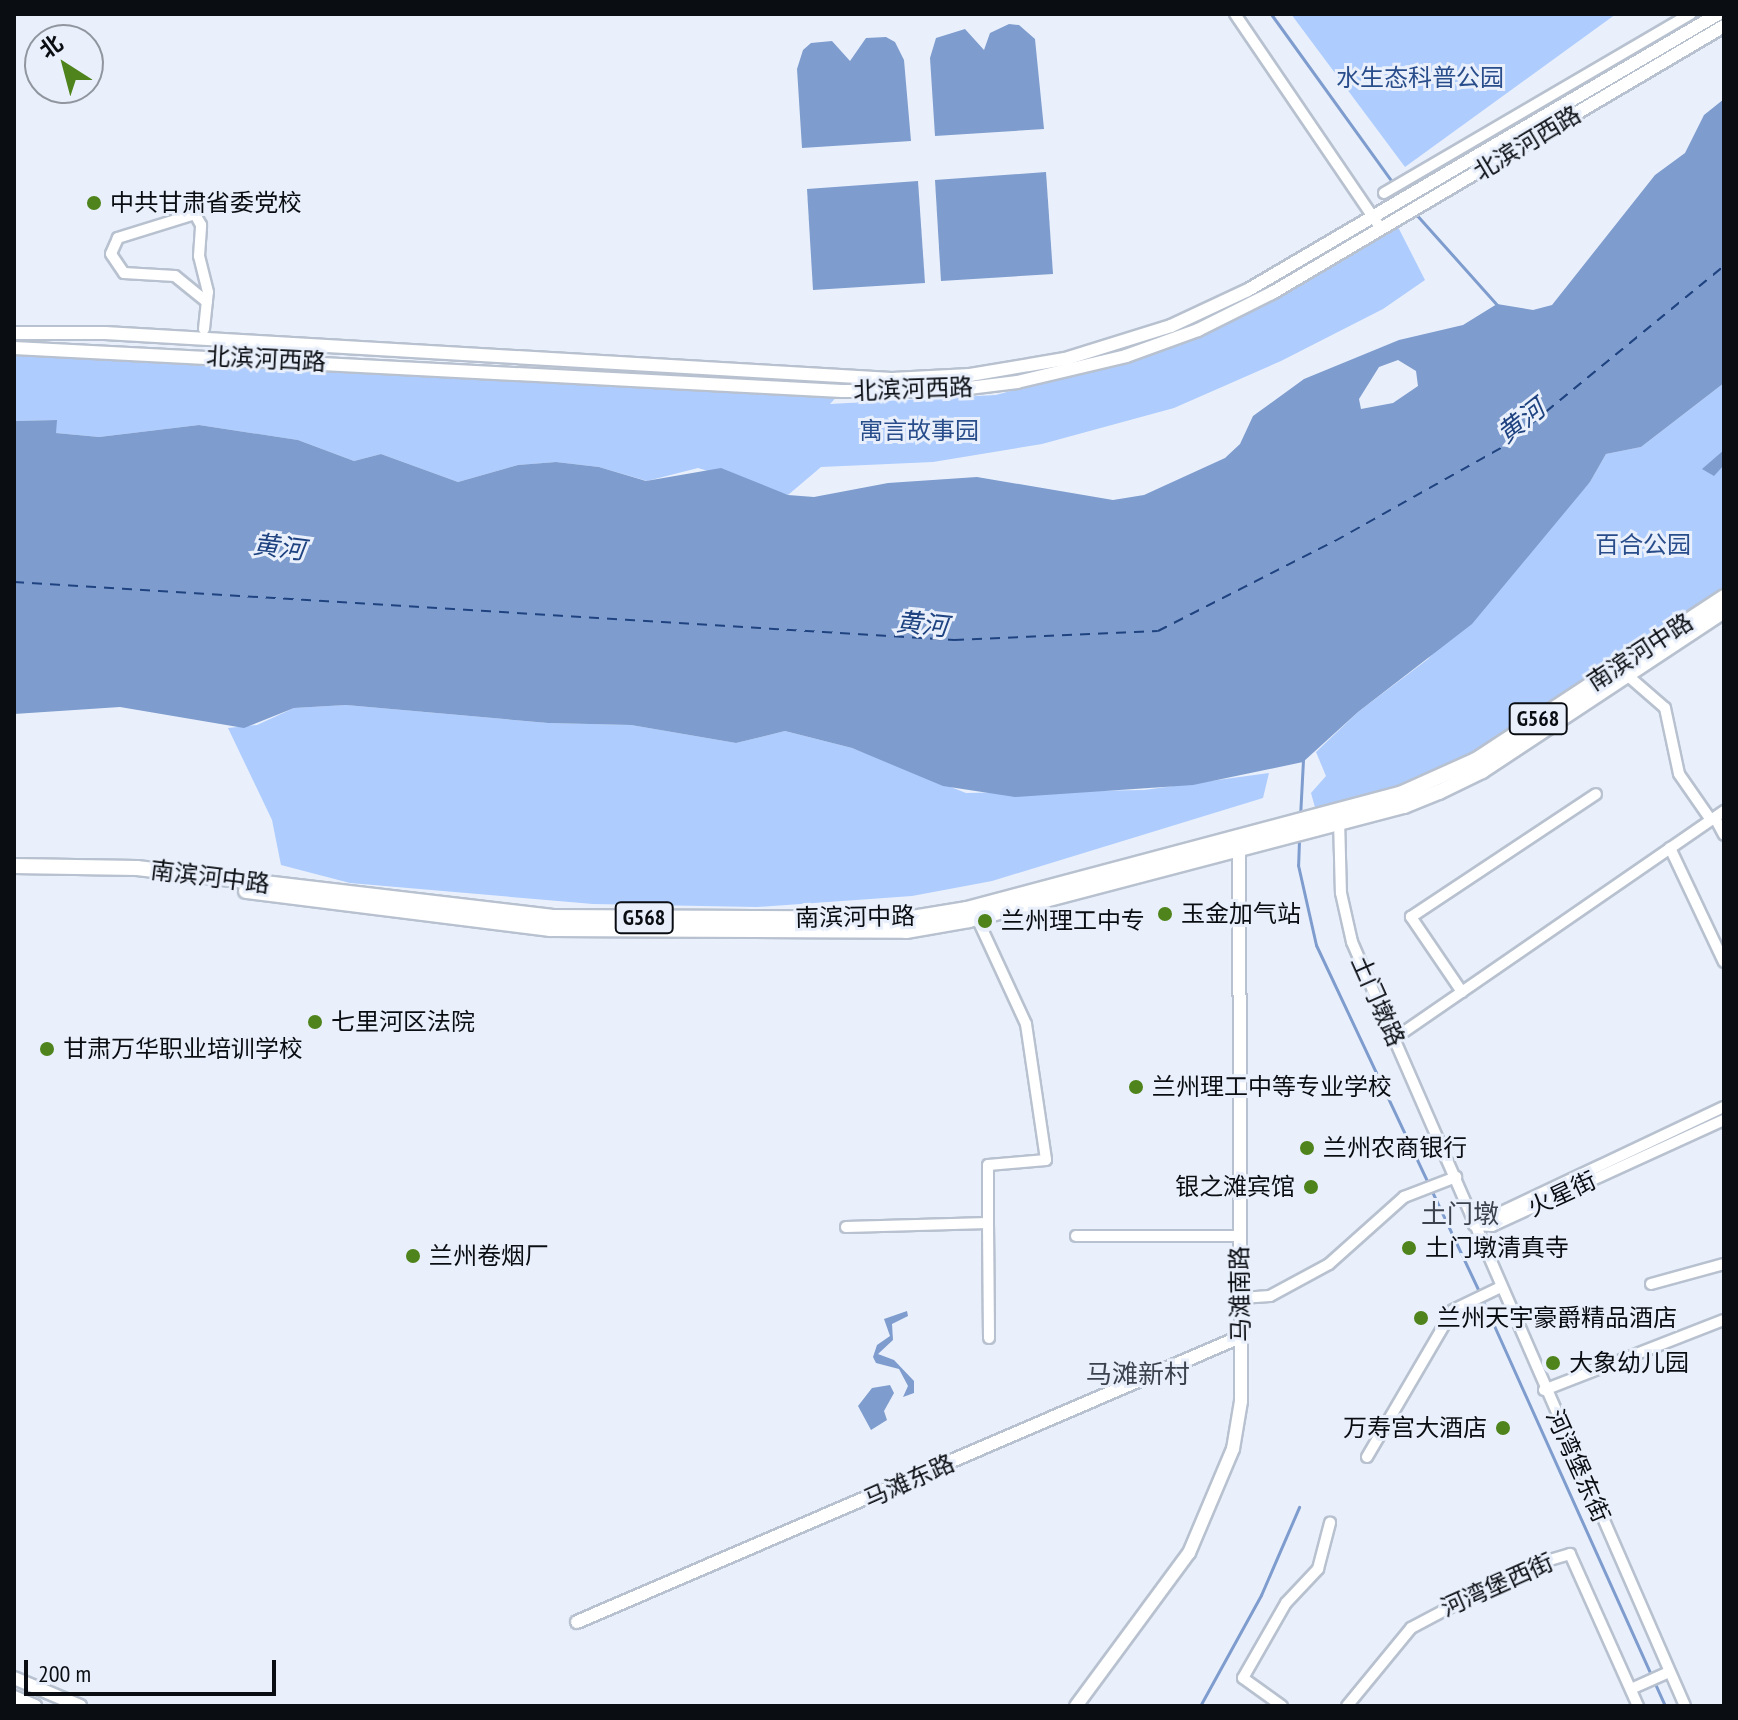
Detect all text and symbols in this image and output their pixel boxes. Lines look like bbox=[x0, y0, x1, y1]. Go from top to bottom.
north arrow bbox=[24, 24, 104, 104]
text: 北 bbox=[34, 28, 68, 64]
park label: 水生态科普公园 bbox=[1336, 64, 1504, 92]
street label: 北滨河西路 bbox=[1468, 100, 1586, 186]
place label: 中共甘肃省委党校 bbox=[110, 189, 302, 217]
marker: 中共甘肃省委党校 bbox=[85, 194, 103, 212]
street label: 北滨河西路 bbox=[205, 341, 327, 377]
street label: 北滨河西路 bbox=[853, 373, 973, 405]
water label: 黄河 bbox=[1491, 393, 1551, 449]
park label: 寓言故事园 bbox=[859, 417, 979, 445]
water label: 黄河 bbox=[251, 528, 307, 566]
park label: 百合公园 bbox=[1595, 531, 1691, 559]
water label: 黄河 bbox=[895, 606, 949, 642]
street label: 南滨河中路 bbox=[1582, 607, 1698, 697]
road number: G568 bbox=[1508, 701, 1568, 737]
street label: 南滨河中路 bbox=[149, 855, 271, 899]
road number: G568 bbox=[614, 900, 674, 936]
place label: 玉金加气站 bbox=[1181, 900, 1301, 928]
street label: 南滨河中路 bbox=[795, 902, 915, 932]
marker: 玉金加气站 bbox=[1156, 905, 1174, 923]
place label: 兰州理工中专 bbox=[1001, 907, 1145, 935]
marker: 兰州理工中专 bbox=[976, 912, 994, 930]
street label: 土门墩路 bbox=[1345, 951, 1411, 1051]
place label: 七里河区法院 bbox=[331, 1008, 475, 1036]
marker: 七里河区法院 bbox=[306, 1013, 324, 1031]
place label: 甘肃万华职业培训学校 bbox=[63, 1035, 303, 1063]
marker: 甘肃万华职业培训学校 bbox=[38, 1040, 56, 1058]
place label: 兰州理工中等专业学校 bbox=[1152, 1073, 1392, 1101]
marker: 兰州理工中等专业学校 bbox=[1127, 1078, 1145, 1096]
place label: 兰州农商银行 bbox=[1323, 1134, 1467, 1162]
marker: 兰州农商银行 bbox=[1298, 1139, 1316, 1157]
street label: 火星街 bbox=[1523, 1166, 1601, 1222]
place label: 银之滩宾馆 bbox=[1175, 1173, 1295, 1201]
marker: 银之滩宾馆 bbox=[1302, 1178, 1320, 1196]
district label: 土门墩 bbox=[1421, 1198, 1499, 1230]
place label: 土门墩清真寺 bbox=[1425, 1234, 1569, 1262]
marker: 土门墩清真寺 bbox=[1400, 1239, 1418, 1257]
place label: 兰州卷烟厂 bbox=[429, 1242, 549, 1270]
street label: 马滩南路 bbox=[1225, 1246, 1255, 1342]
marker: 兰州卷烟厂 bbox=[404, 1247, 422, 1265]
place label: 兰州天宇豪爵精品酒店 bbox=[1437, 1304, 1677, 1332]
marker: 兰州天宇豪爵精品酒店 bbox=[1412, 1309, 1430, 1327]
place label: 大象幼儿园 bbox=[1569, 1349, 1689, 1377]
marker: 大象幼儿园 bbox=[1544, 1354, 1562, 1372]
district label: 马滩新村 bbox=[1086, 1358, 1190, 1390]
street label: 河湾堡东街 bbox=[1540, 1405, 1616, 1527]
place label: 万寿宫大酒店 bbox=[1343, 1414, 1487, 1442]
marker: 万寿宫大酒店 bbox=[1494, 1419, 1512, 1437]
street label: 马滩东路 bbox=[859, 1448, 959, 1514]
street label: 河湾堡西街 bbox=[1436, 1547, 1558, 1623]
scale bar bbox=[28, 1644, 280, 1694]
text: 200 m bbox=[38, 1658, 91, 1689]

